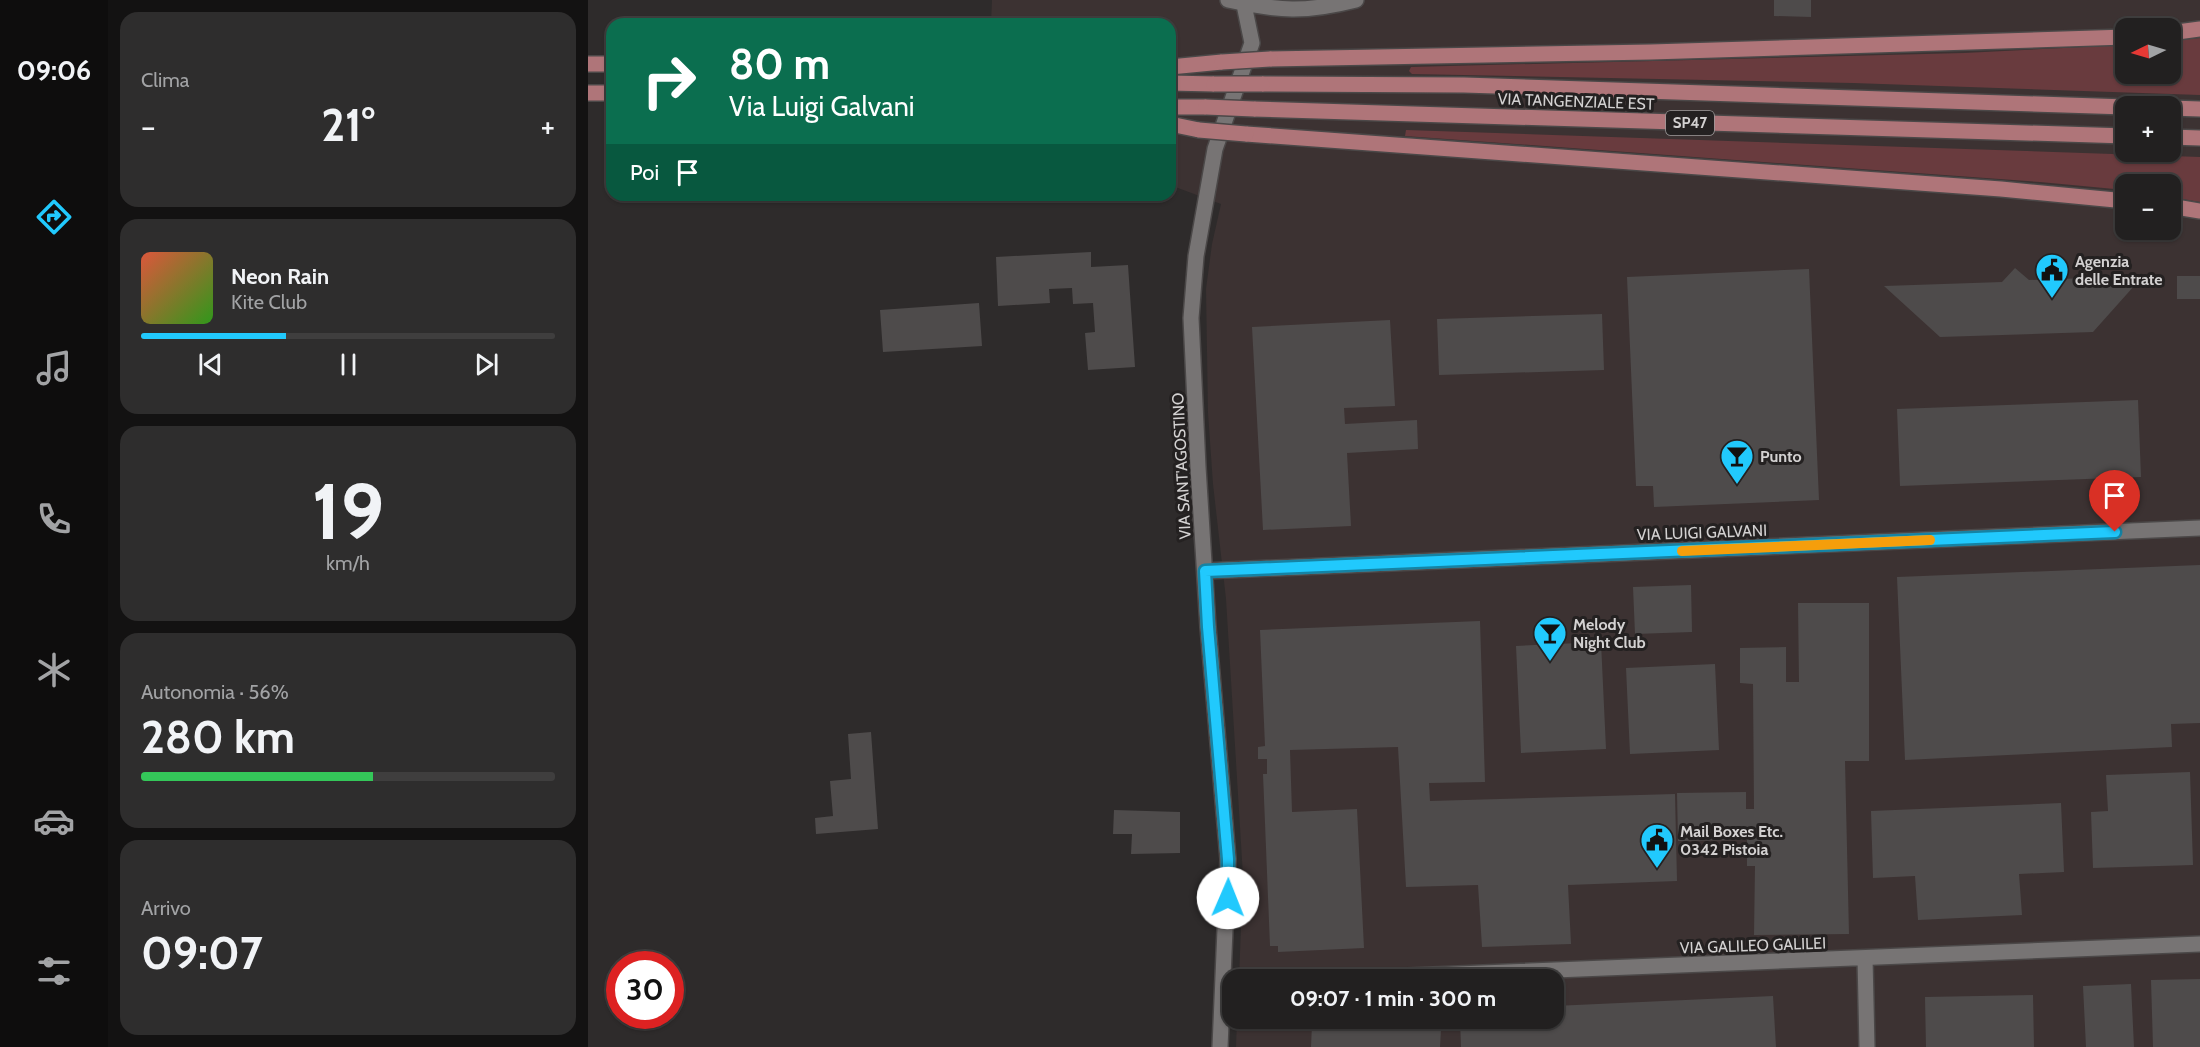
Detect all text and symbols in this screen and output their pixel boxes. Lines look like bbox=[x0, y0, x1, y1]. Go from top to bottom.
north arrow bbox=[2115, 18, 2181, 84]
map controls bbox=[2115, 18, 2181, 240]
text: 80 m bbox=[729, 38, 830, 90]
icon: right bbox=[630, 42, 708, 120]
text: 09:06 bbox=[17, 54, 91, 87]
text: Clima bbox=[141, 68, 189, 92]
street label: VIA TANGENZIALE EST bbox=[1497, 89, 1655, 114]
text: Via Luigi Galvani bbox=[729, 90, 915, 123]
button: + bbox=[2115, 96, 2181, 162]
text: 21° bbox=[321, 98, 375, 152]
text: − bbox=[141, 106, 156, 146]
text: + bbox=[540, 106, 555, 146]
road number: SP47 bbox=[1666, 111, 1714, 135]
icon: arrive bbox=[671, 156, 704, 189]
text: Poi bbox=[630, 159, 659, 186]
button: − bbox=[2115, 174, 2181, 240]
icon: directions bbox=[33, 196, 75, 238]
public building icon: Agenzia delle Entrate bbox=[2034, 252, 2070, 299]
place label: Agenzia delle Entrate bbox=[2075, 252, 2163, 289]
text: Neon Rain bbox=[231, 263, 329, 290]
text: Kite Club bbox=[231, 290, 307, 314]
icon: music bbox=[33, 347, 75, 389]
icon: previous bbox=[194, 348, 227, 381]
icon: pause bbox=[332, 348, 365, 381]
icon: next bbox=[470, 348, 503, 381]
street label: VIA SANT'AGOSTINO bbox=[1168, 392, 1195, 540]
bar icon: Punto bbox=[1719, 438, 1755, 485]
place label: Punto bbox=[1760, 447, 1802, 466]
text: 19 bbox=[312, 464, 384, 559]
pin bbox=[2089, 470, 2140, 532]
icon: arrive bbox=[2098, 479, 2131, 512]
icon: phone bbox=[33, 498, 75, 540]
street label: VIA LUIGI GALVANI bbox=[1637, 521, 1767, 544]
text: km/h bbox=[326, 551, 370, 575]
bar icon: Melody Night Club bbox=[1532, 615, 1568, 662]
place label: Melody Night Club bbox=[1573, 615, 1646, 652]
icon: climate bbox=[33, 649, 75, 691]
text: Autonomia · 56% bbox=[141, 680, 289, 704]
text: 280 km bbox=[141, 710, 295, 764]
icon: car bbox=[33, 800, 75, 842]
public building icon: Mail Boxes Etc. 0342 Pistoia bbox=[1639, 822, 1675, 869]
place label: Mail Boxes Etc. 0342 Pistoia bbox=[1680, 822, 1783, 859]
position arrow bbox=[1196, 866, 1260, 930]
text: Arrivo bbox=[141, 896, 191, 920]
text: 09:07 bbox=[141, 926, 263, 980]
street label: VIA GALILEO GALILEI bbox=[1680, 933, 1826, 958]
icon: filters bbox=[33, 950, 75, 992]
speed limit sign: 30 bbox=[606, 951, 684, 1029]
text: 09:07 · 1 min · 300 m bbox=[1290, 985, 1496, 1012]

